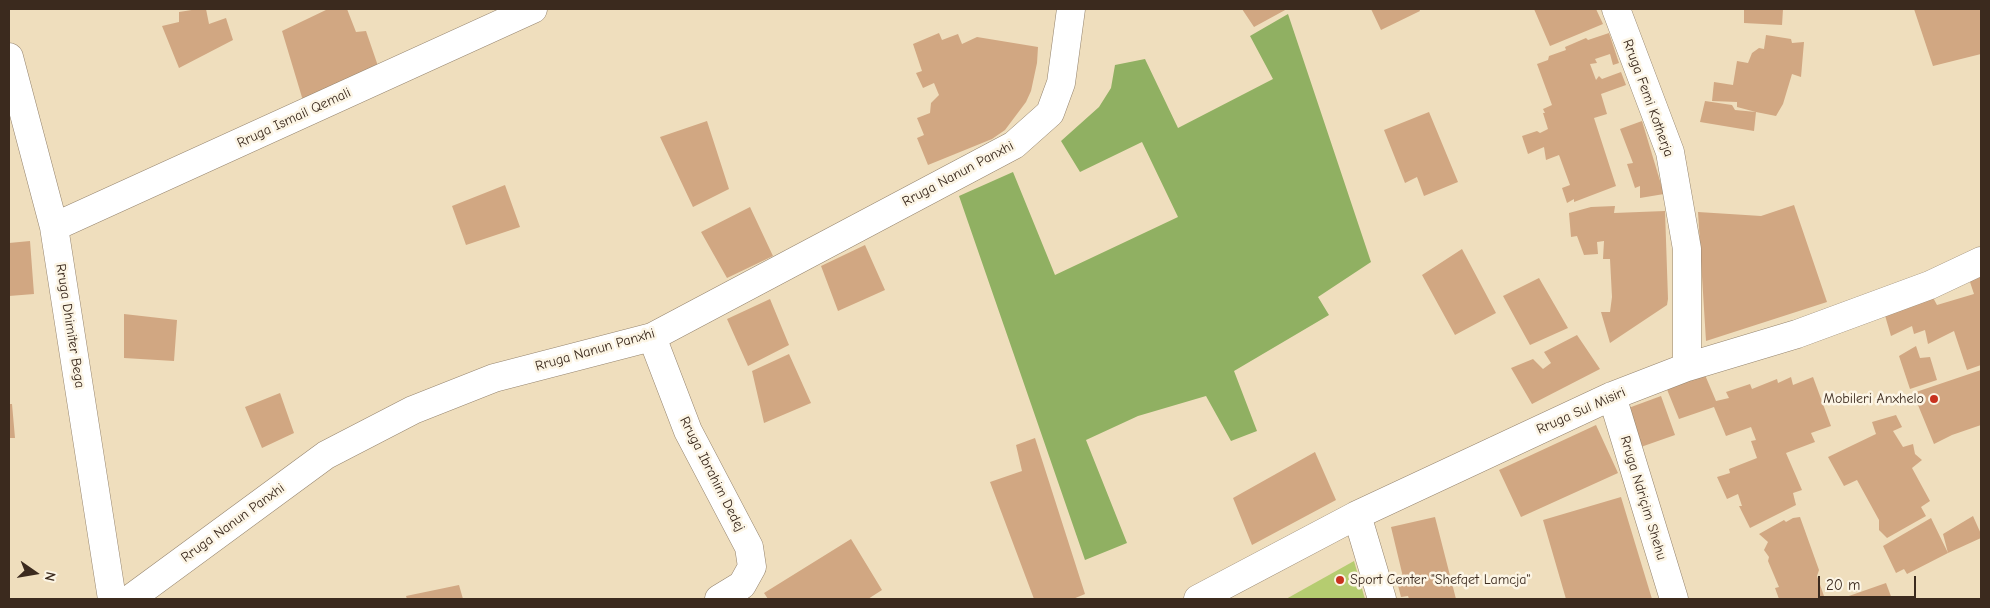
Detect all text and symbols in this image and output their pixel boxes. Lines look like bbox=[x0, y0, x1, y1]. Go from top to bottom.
street label: Rruga Femi Kotherja bbox=[1619, 37, 1677, 159]
street label: Rruga Ismail Qemali bbox=[235, 84, 353, 152]
street label: Rruga Nanun Panxhi bbox=[899, 138, 1017, 210]
street label: Rruga Dhimiter Bega bbox=[52, 263, 88, 389]
street label: Rruga Nanun Panxhi bbox=[533, 325, 657, 375]
street label: Rruga Sul Misiri bbox=[1534, 384, 1628, 438]
place label: Mobileri Anxhelo bbox=[1823, 391, 1924, 407]
marker: Mobileri Anxhelo bbox=[1928, 393, 1940, 405]
street label: Rruga Ibrahim Dedej bbox=[676, 414, 748, 534]
street label: Rruga Ndriçim Shehu bbox=[1616, 434, 1670, 562]
street label: Rruga Nanun Panxhi bbox=[178, 480, 288, 566]
north arrow bbox=[10, 548, 60, 598]
scale bar bbox=[1820, 566, 1918, 598]
text: N bbox=[41, 570, 59, 583]
place label: Sport Center "Shefqet Lamcja" bbox=[1350, 572, 1530, 588]
marker: Sport Center "Shefqet Lamcja" bbox=[1334, 574, 1346, 586]
text: 20 m bbox=[1826, 576, 1860, 594]

